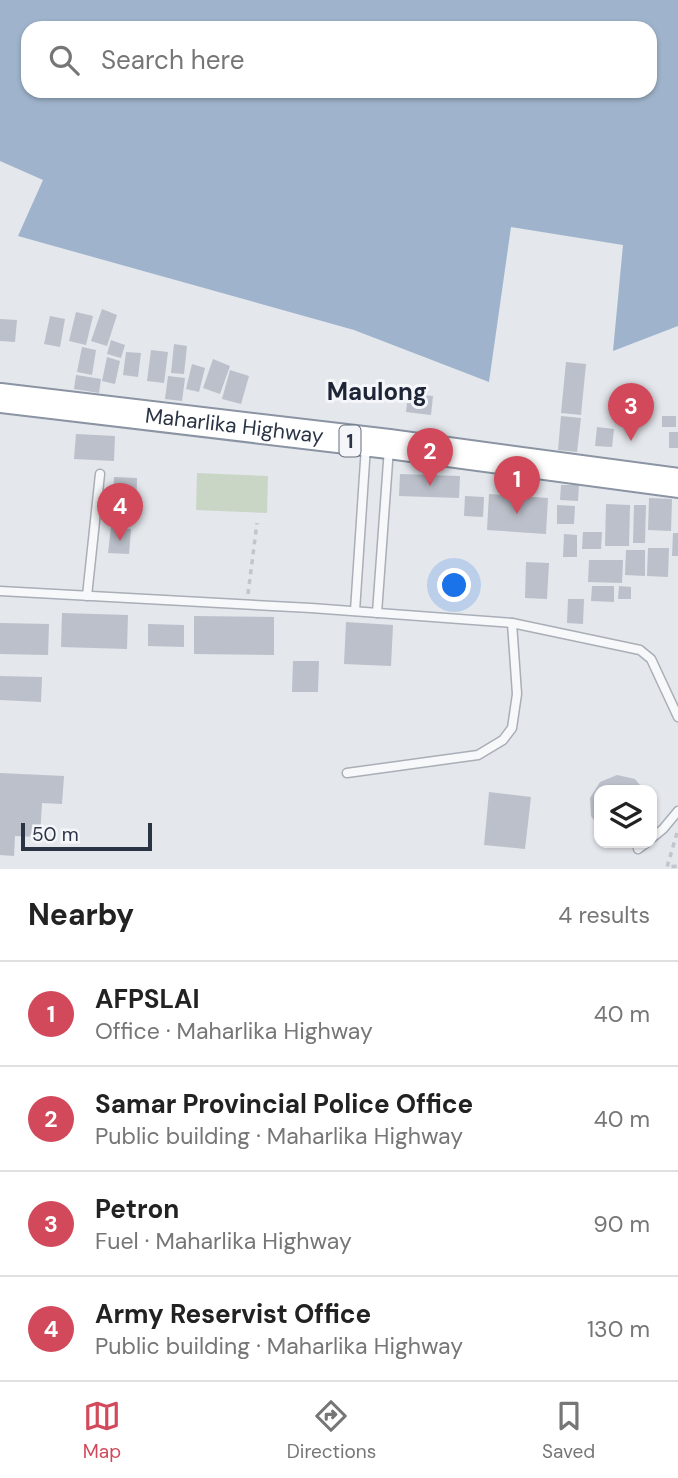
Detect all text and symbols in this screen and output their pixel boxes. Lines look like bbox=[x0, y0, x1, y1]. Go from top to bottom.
search box bbox=[21, 21, 657, 98]
icon: search bbox=[45, 41, 83, 79]
text: Search here bbox=[101, 43, 244, 77]
district label: Maulong bbox=[327, 376, 427, 407]
pin: 3 bbox=[608, 383, 654, 441]
street label: Maharlika Highway bbox=[144, 401, 325, 450]
road number: 1 bbox=[340, 426, 360, 456]
pin: 2 bbox=[407, 428, 453, 486]
pin: 1 bbox=[494, 456, 540, 514]
pin: 4 bbox=[97, 483, 143, 541]
your location bbox=[437, 568, 471, 602]
map controls bbox=[594, 785, 657, 848]
button: layers bbox=[594, 785, 657, 848]
scale bar bbox=[21, 820, 152, 852]
text: 50 m bbox=[32, 822, 79, 847]
text: Nearby bbox=[28, 895, 134, 934]
text: 4 results bbox=[558, 900, 650, 930]
text: AFPSLAI bbox=[95, 982, 200, 1016]
text: 1 bbox=[47, 999, 55, 1029]
text: 40 m bbox=[594, 999, 650, 1029]
text: Office · Maharlika Highway bbox=[95, 1016, 373, 1046]
text: Samar Provincial Police Office bbox=[95, 1087, 473, 1121]
text: 2 bbox=[44, 1104, 58, 1134]
text: 40 m bbox=[594, 1104, 650, 1134]
text: Public building · Maharlika Highway bbox=[95, 1121, 463, 1151]
text: Petron bbox=[95, 1192, 179, 1226]
text: 3 bbox=[44, 1209, 58, 1239]
text: 90 m bbox=[593, 1209, 650, 1239]
text: Fuel · Maharlika Highway bbox=[95, 1226, 352, 1256]
text: Army Reservist Office bbox=[95, 1297, 371, 1331]
text: 4 bbox=[44, 1314, 58, 1344]
text: 130 m bbox=[587, 1314, 650, 1344]
text: Public building · Maharlika Highway bbox=[95, 1331, 463, 1361]
tab: Map bbox=[83, 1397, 121, 1464]
tab: Directions bbox=[287, 1397, 376, 1464]
tab: Saved bbox=[542, 1397, 595, 1464]

